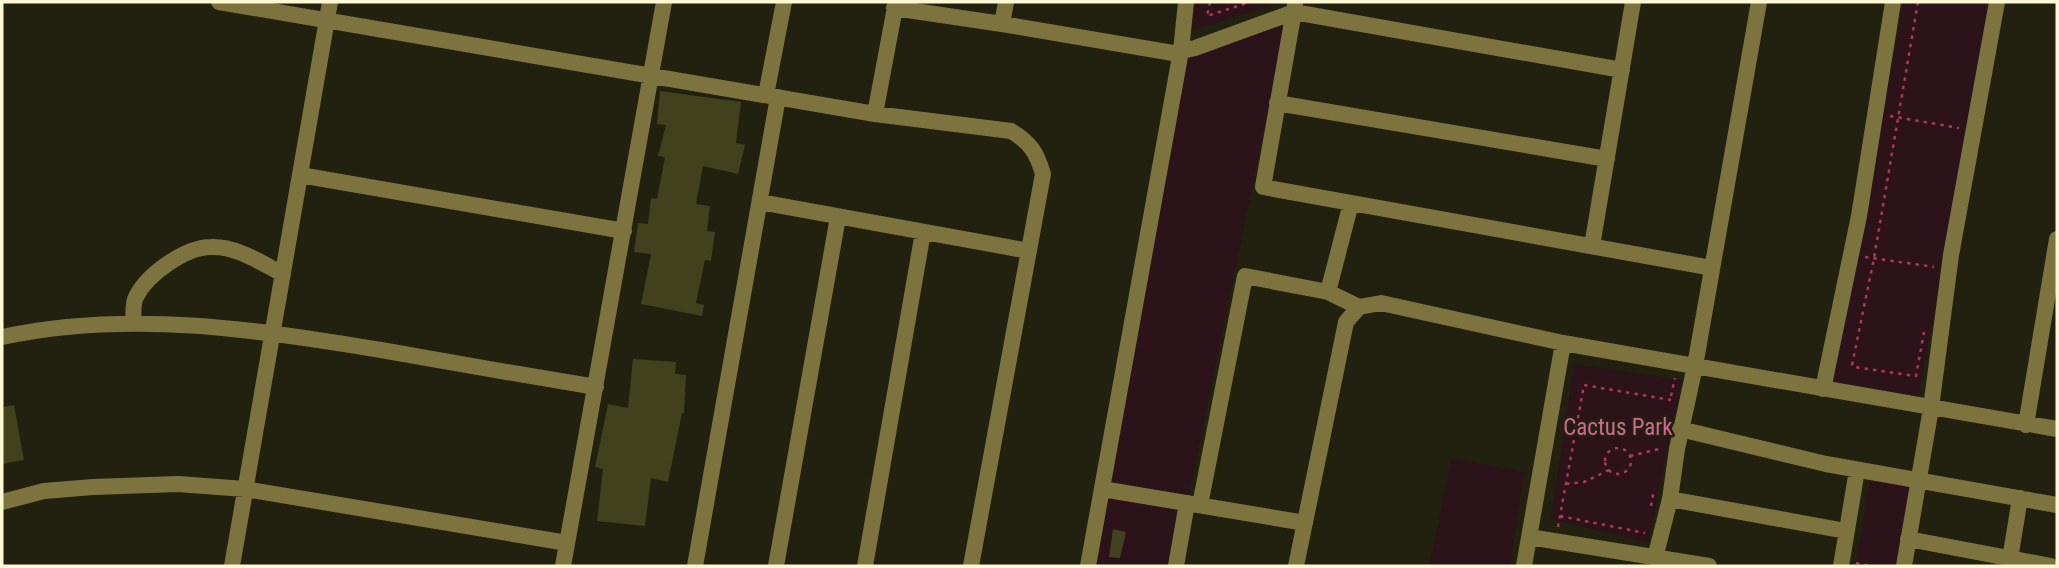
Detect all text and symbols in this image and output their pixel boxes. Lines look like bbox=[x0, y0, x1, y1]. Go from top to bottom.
park label: Cactus Park bbox=[1563, 414, 1673, 441]

